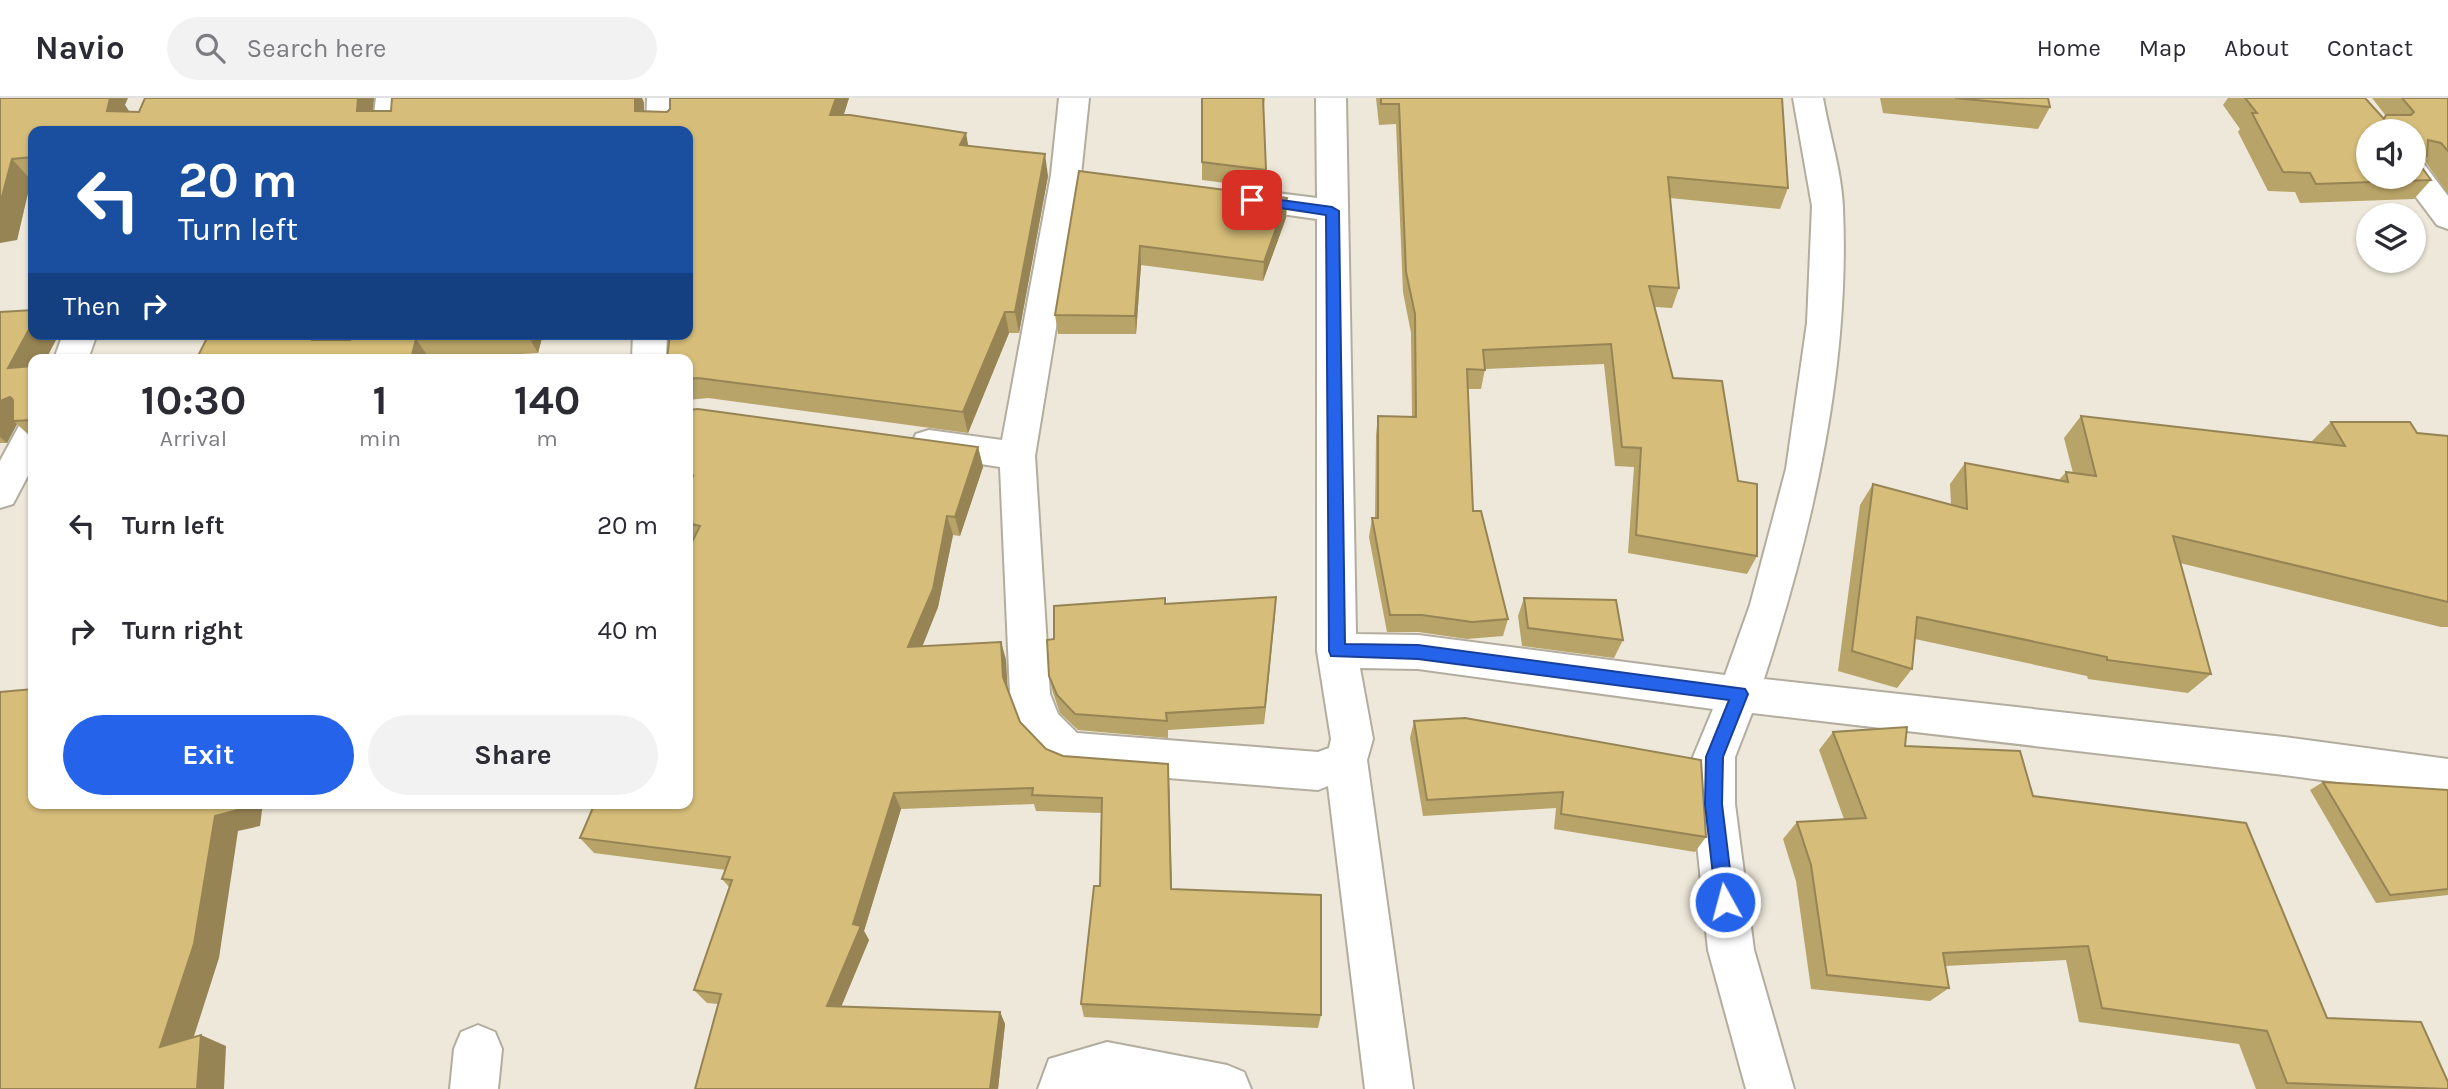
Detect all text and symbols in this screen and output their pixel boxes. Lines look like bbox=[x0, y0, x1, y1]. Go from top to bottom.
search box bbox=[167, 17, 657, 80]
text: Navio bbox=[35, 29, 125, 67]
icon: search bbox=[191, 29, 229, 67]
text: Search here bbox=[247, 33, 386, 64]
text: Home bbox=[2037, 34, 2101, 62]
text: Map bbox=[2139, 34, 2186, 62]
text: About bbox=[2224, 34, 2289, 62]
text: Contact bbox=[2327, 34, 2413, 62]
map controls bbox=[2356, 119, 2426, 273]
button: sound bbox=[2356, 119, 2426, 189]
text: 20 m bbox=[178, 152, 298, 209]
icon: left bbox=[63, 154, 154, 245]
pin bbox=[1222, 170, 1282, 230]
icon: arrive bbox=[1233, 181, 1271, 219]
button: layers bbox=[2356, 203, 2426, 273]
text: Turn left bbox=[178, 211, 298, 248]
icon: right bbox=[135, 287, 173, 325]
text: Then bbox=[63, 291, 121, 322]
text: 10:30 bbox=[141, 375, 246, 425]
text: 1 bbox=[373, 375, 387, 425]
text: 140 bbox=[514, 375, 580, 425]
text: Arrival bbox=[160, 425, 227, 452]
text: min bbox=[359, 425, 401, 452]
text: m bbox=[536, 425, 558, 452]
icon: left bbox=[63, 507, 101, 545]
text: Turn left bbox=[122, 510, 224, 541]
text: 20 m bbox=[597, 510, 658, 541]
icon: right bbox=[63, 612, 101, 650]
text: Turn right bbox=[122, 615, 243, 646]
text: 40 m bbox=[598, 615, 658, 646]
button: Exit bbox=[63, 715, 354, 795]
button: Share bbox=[368, 715, 658, 795]
position arrow bbox=[1688, 865, 1762, 939]

